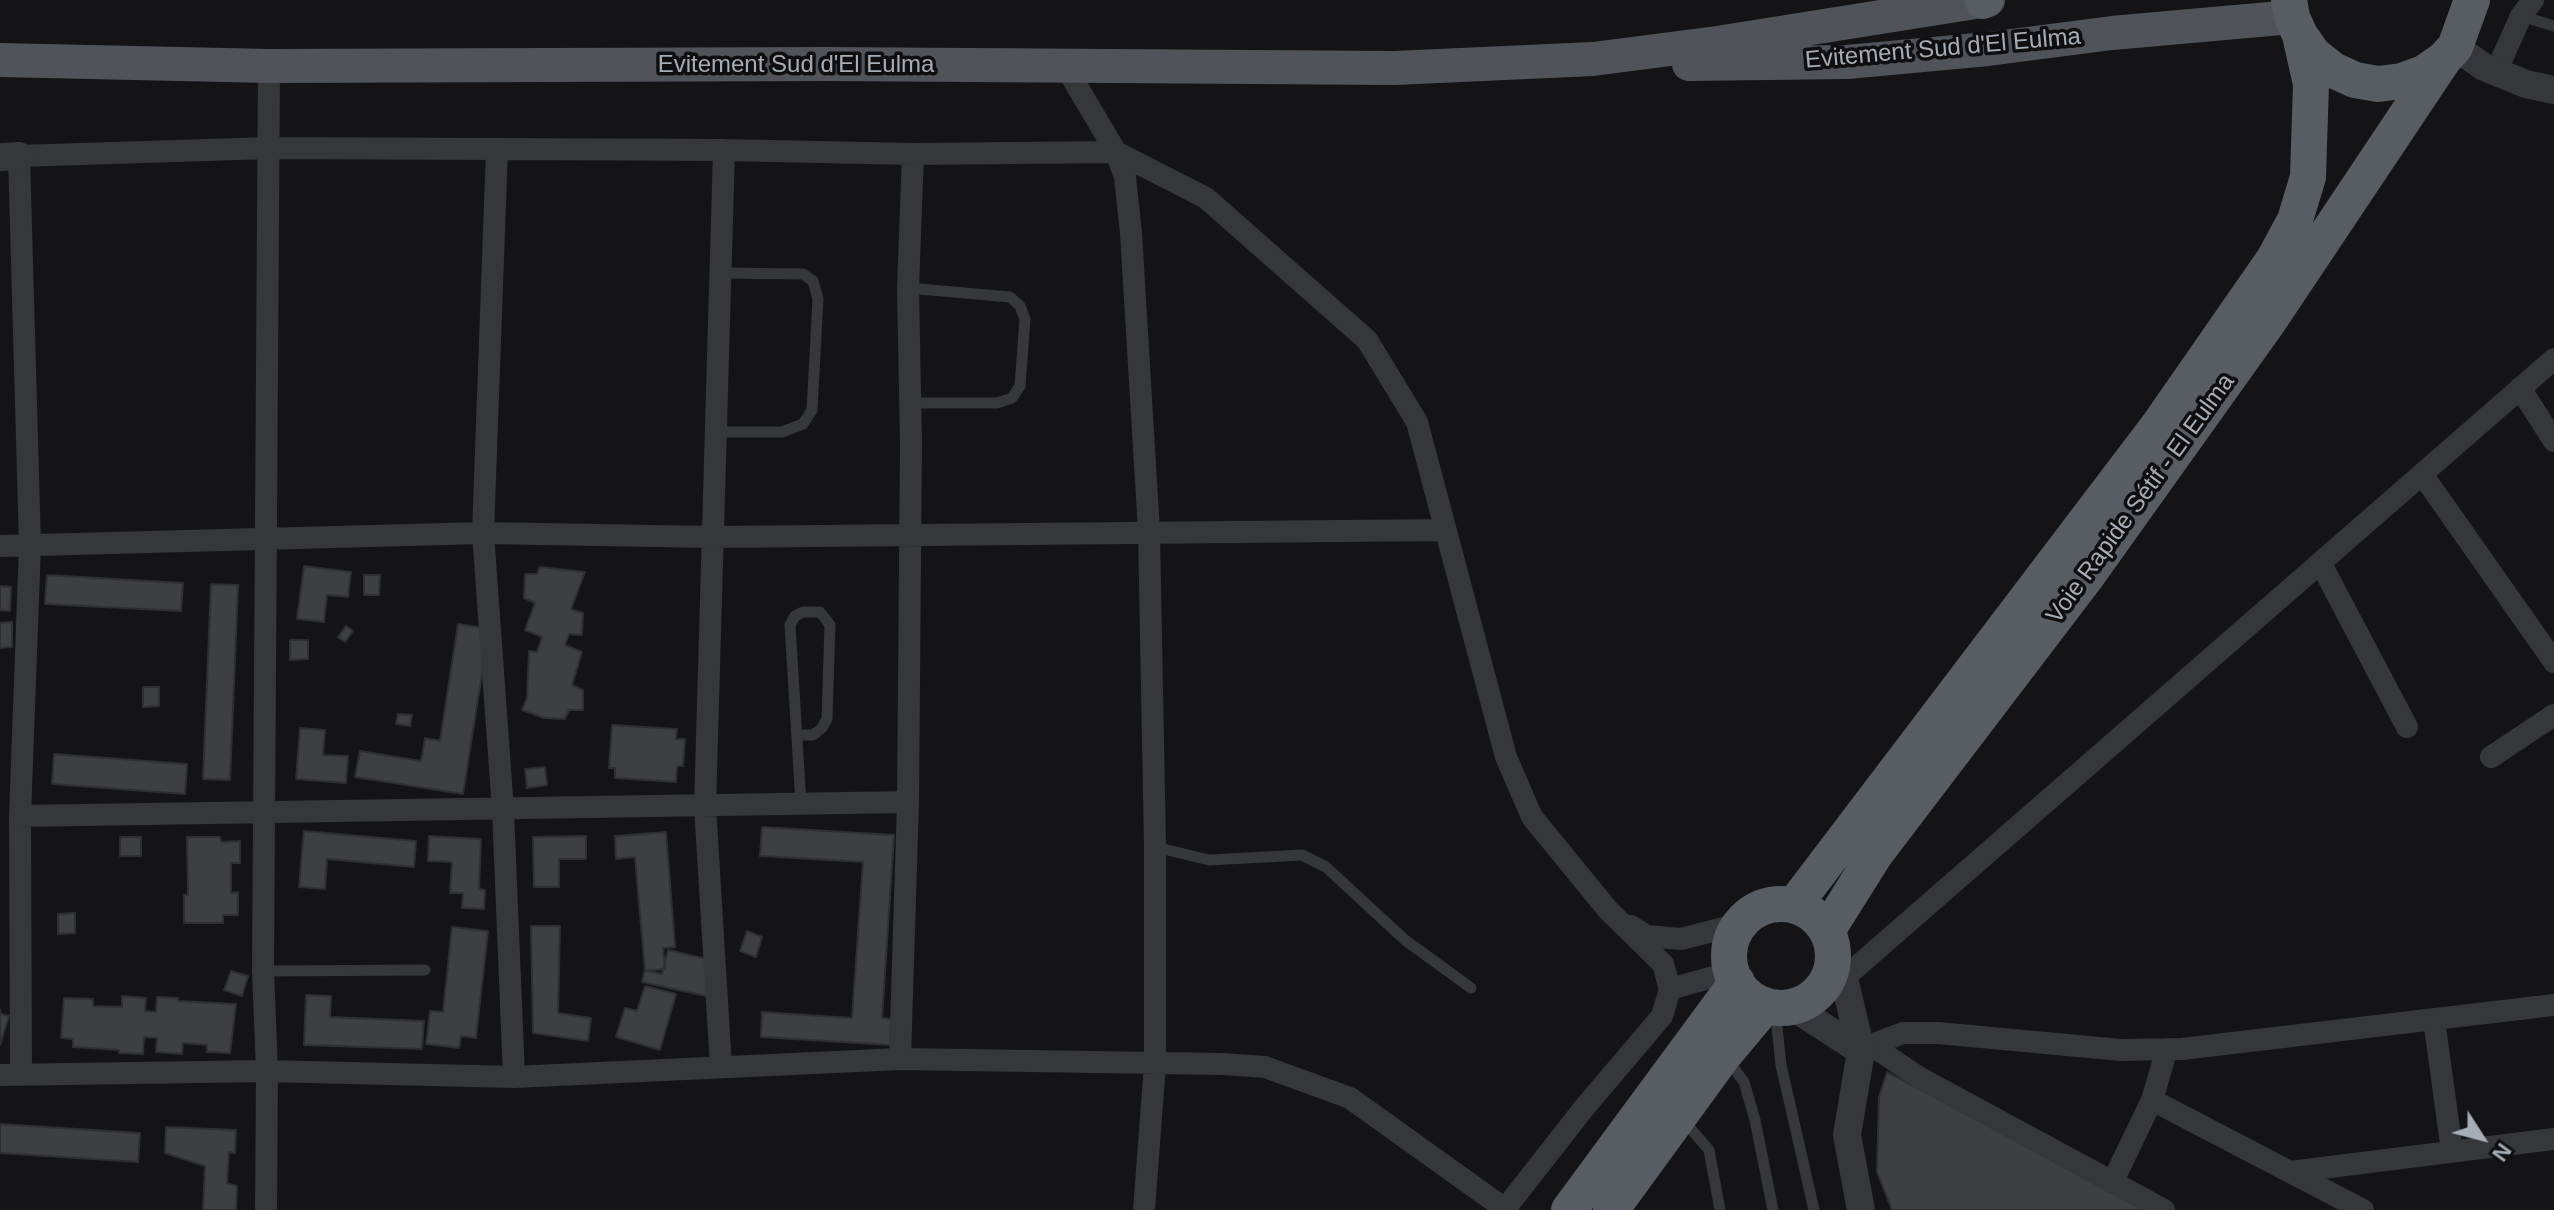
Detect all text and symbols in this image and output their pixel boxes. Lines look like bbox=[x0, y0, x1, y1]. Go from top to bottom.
street label: Evitement Sud d'El Eulma bbox=[1804, 23, 2082, 75]
street label: Evitement Sud d'El Eulma bbox=[658, 51, 934, 79]
street label: Voie Rapide Sétif - El Eulma bbox=[2041, 369, 2241, 629]
north arrow bbox=[2442, 1098, 2522, 1178]
text: N bbox=[2487, 1139, 2517, 1166]

